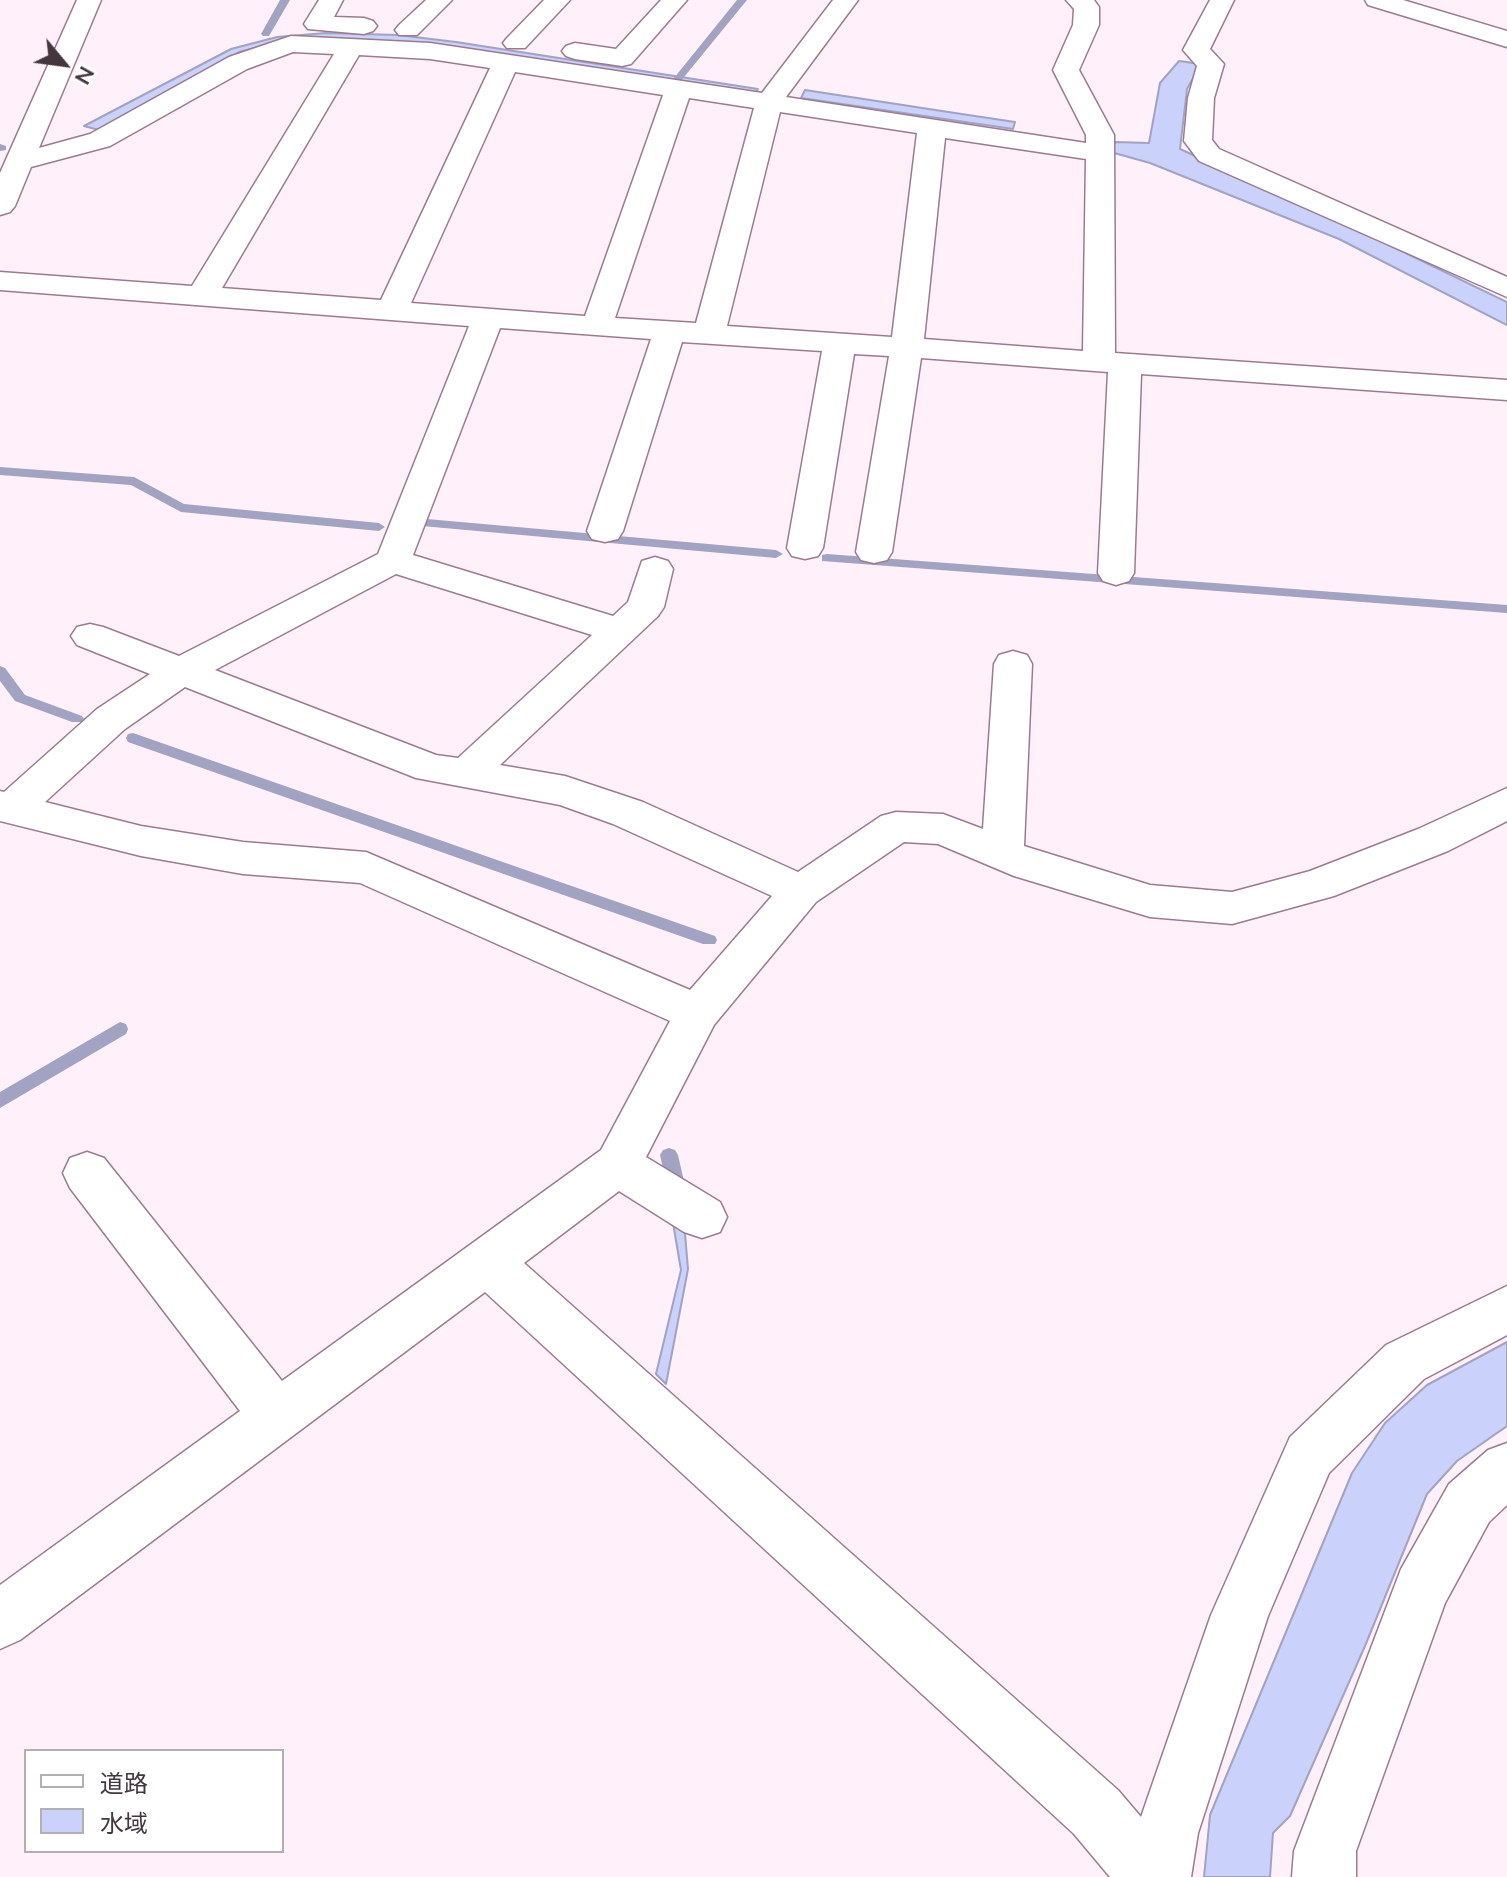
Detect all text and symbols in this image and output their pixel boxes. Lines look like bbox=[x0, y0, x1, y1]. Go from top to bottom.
north arrow bbox=[24, 24, 104, 104]
text: N bbox=[69, 62, 101, 90]
legend bbox=[24, 1749, 284, 1853]
text: 道路 bbox=[100, 1768, 148, 1798]
text: 水域 bbox=[100, 1808, 148, 1838]

